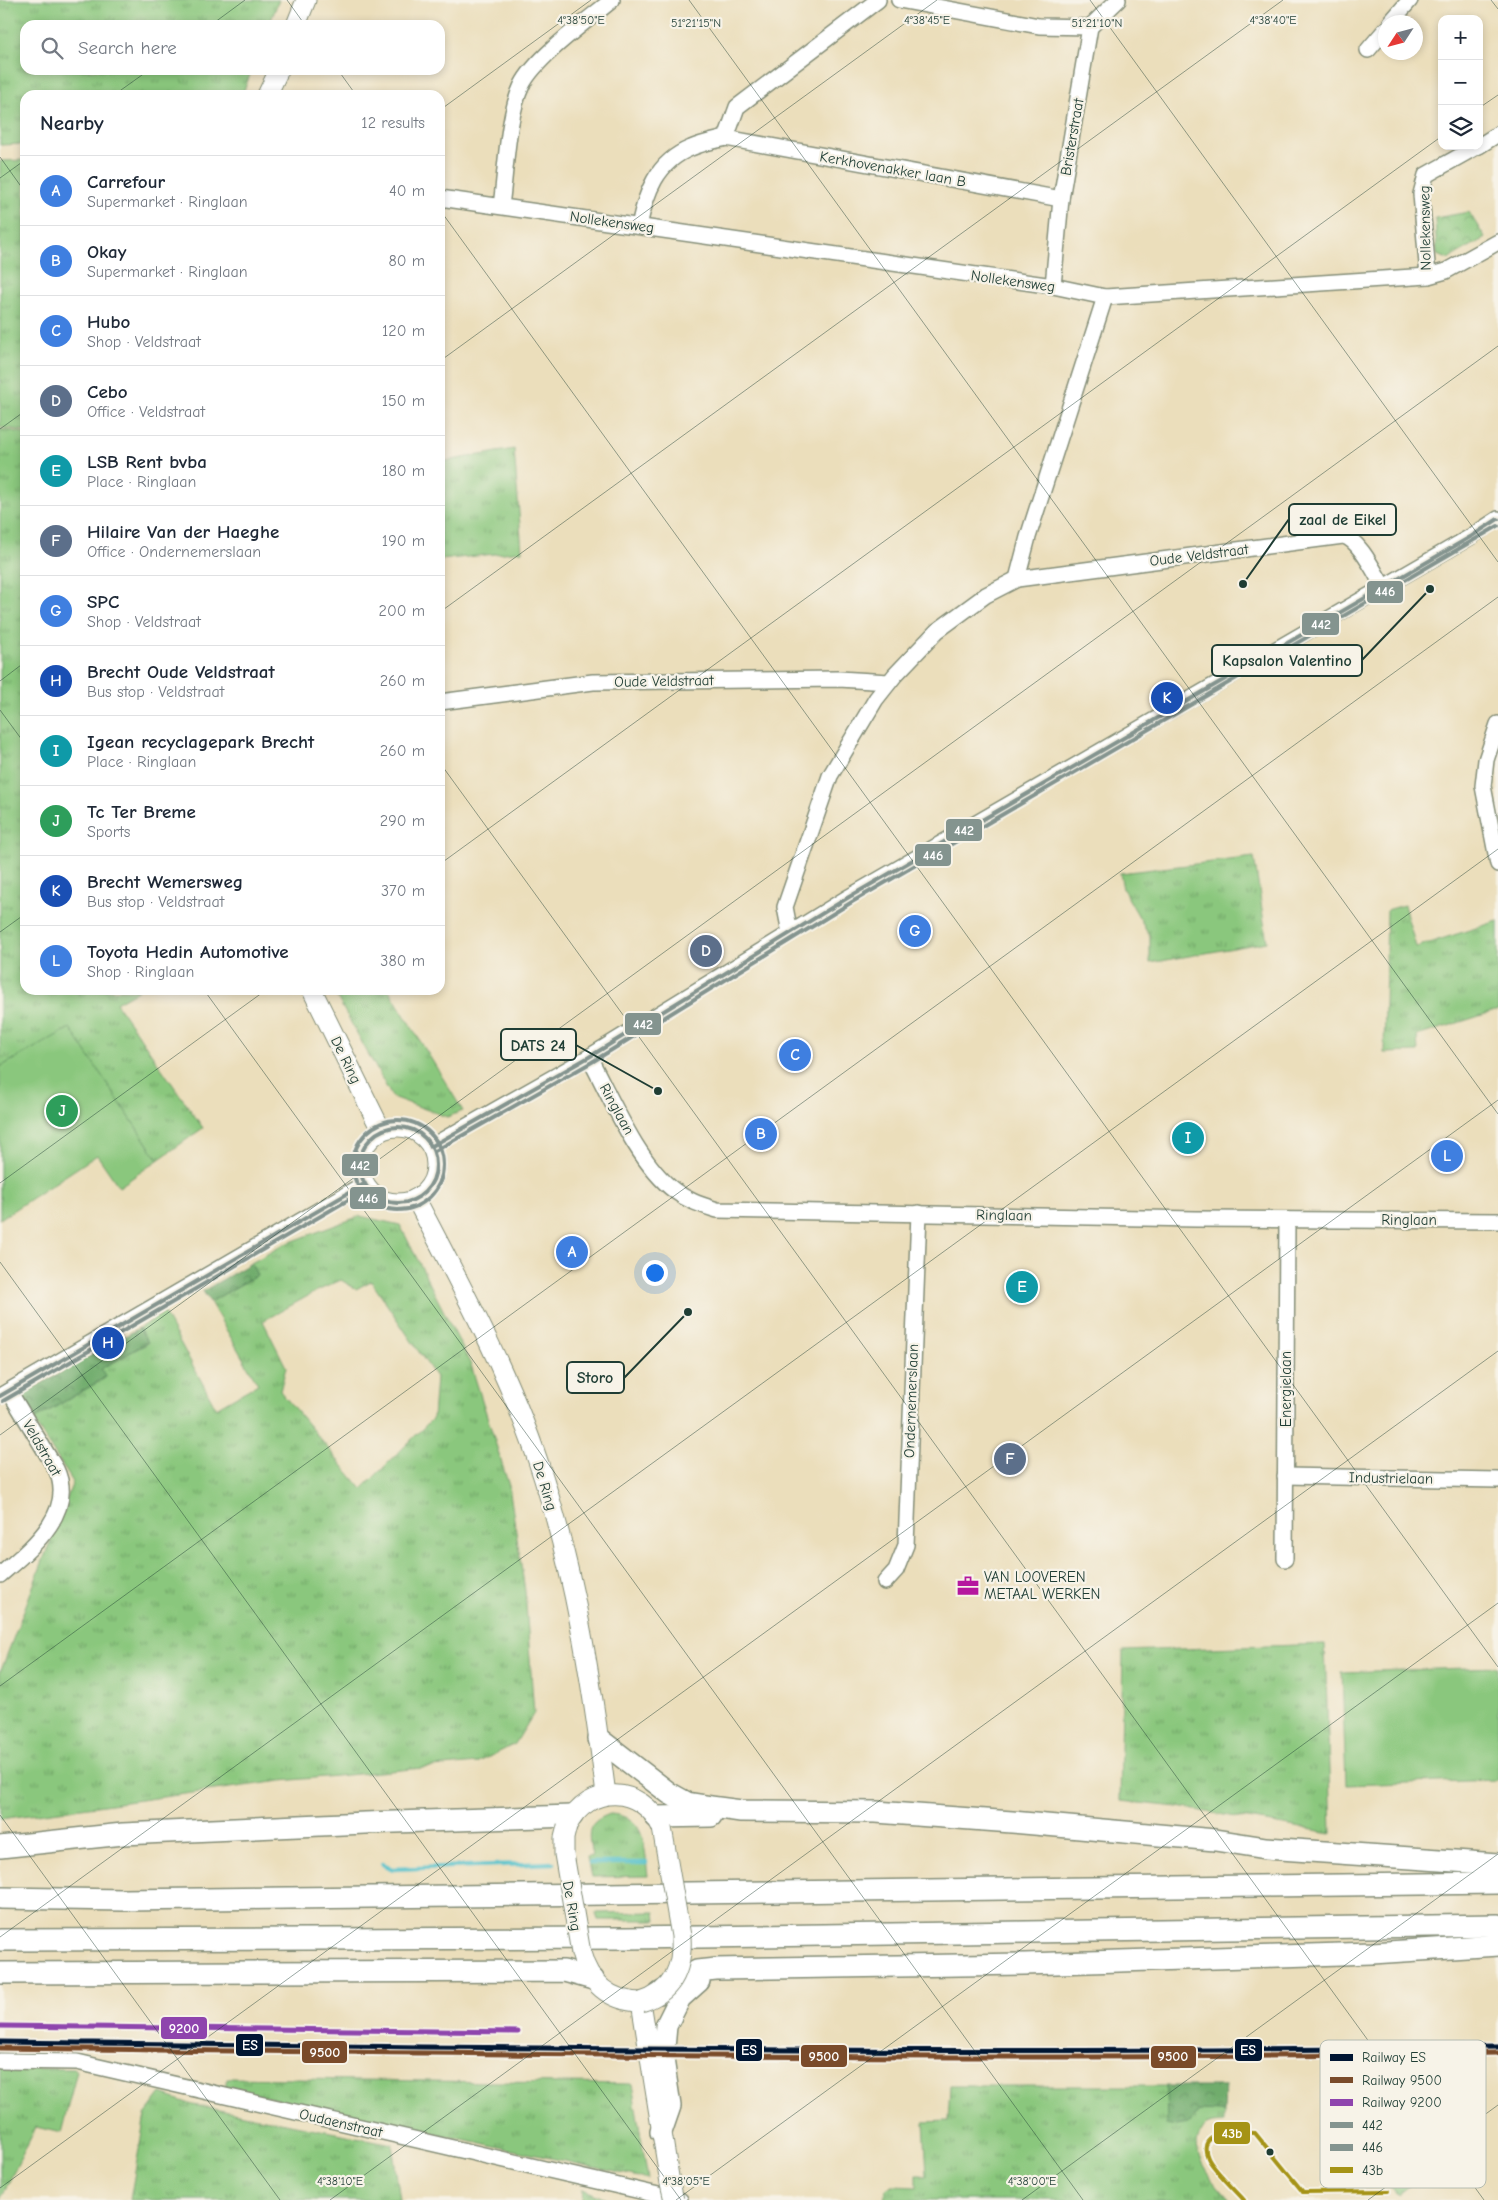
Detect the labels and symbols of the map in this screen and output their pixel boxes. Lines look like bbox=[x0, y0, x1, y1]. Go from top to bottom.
text: 4°38'50"E bbox=[557, 13, 605, 27]
text: 4°38'45"E bbox=[904, 13, 950, 27]
text: 4°38'40"E bbox=[1249, 13, 1297, 27]
north arrow bbox=[1378, 15, 1423, 60]
text: 51°21'15"N bbox=[671, 16, 721, 30]
text: 51°21'10"N bbox=[1072, 16, 1122, 30]
street label: Bristerstraat bbox=[1056, 96, 1088, 177]
street label: Kerkhovenakker laan B bbox=[818, 147, 968, 191]
street label: Nollekensweg bbox=[1415, 185, 1435, 271]
street label: Nollekensweg bbox=[569, 207, 655, 237]
street label: Nollekensweg bbox=[970, 266, 1056, 296]
callout: zaal de Eikel bbox=[1289, 504, 1396, 535]
text: zaal de Eikel bbox=[1300, 511, 1386, 529]
street label: Oude Veldstraat bbox=[1148, 540, 1250, 570]
line badge: 446 bbox=[1366, 580, 1404, 604]
text: 446 bbox=[1375, 583, 1395, 600]
line badge: 442 bbox=[1301, 612, 1340, 636]
text: 442 bbox=[1311, 616, 1331, 633]
callout: Kapsalon Valentino bbox=[1212, 645, 1362, 676]
text: Kapsalon Valentino bbox=[1222, 652, 1352, 670]
street label: Oude Veldstraat bbox=[614, 671, 715, 691]
pin: K bbox=[1151, 679, 1183, 717]
line badge: 442 bbox=[945, 818, 983, 842]
text: 442 bbox=[954, 822, 974, 839]
line badge: 446 bbox=[914, 843, 952, 867]
text: 446 bbox=[923, 847, 943, 864]
pin: G bbox=[899, 912, 931, 950]
pin: D bbox=[690, 932, 722, 970]
line badge: 442 bbox=[624, 1012, 662, 1036]
text: 442 bbox=[633, 1016, 653, 1033]
callout: DATS 24 bbox=[501, 1029, 576, 1060]
street label: De Ring bbox=[327, 1033, 365, 1087]
pin: C bbox=[779, 1036, 811, 1074]
text: DATS 24 bbox=[510, 1037, 566, 1055]
street label: Ringlaan bbox=[596, 1080, 638, 1138]
pin: J bbox=[46, 1092, 78, 1130]
pin: B bbox=[745, 1115, 777, 1153]
pin: I bbox=[1172, 1119, 1204, 1157]
pin: L bbox=[1431, 1137, 1463, 1175]
line badge: 442 bbox=[341, 1153, 379, 1177]
text: 442 bbox=[350, 1157, 370, 1174]
line badge: 446 bbox=[349, 1186, 387, 1210]
text: 446 bbox=[358, 1190, 378, 1207]
street label: Ringlaan bbox=[976, 1206, 1032, 1224]
street label: Ringlaan bbox=[1381, 1211, 1437, 1229]
pin: A bbox=[556, 1233, 588, 1271]
your location bbox=[642, 1260, 668, 1286]
pin: E bbox=[1006, 1268, 1038, 1306]
pin: H bbox=[92, 1324, 124, 1362]
street label: Ondernemerslaan bbox=[900, 1344, 922, 1458]
street label: Energielaan bbox=[1277, 1351, 1295, 1427]
callout: Storo bbox=[567, 1362, 624, 1393]
text: Storo bbox=[577, 1369, 613, 1387]
street label: Veldstraat bbox=[19, 1417, 66, 1480]
pin: F bbox=[994, 1440, 1026, 1478]
street label: De Ring bbox=[529, 1459, 561, 1513]
street label: Industrielaan bbox=[1349, 1468, 1433, 1488]
place label: VAN LOOVEREN METAAL WERKEN bbox=[984, 1568, 1100, 1603]
office icon: VAN LOOVEREN METAAL WERKEN bbox=[955, 1573, 981, 1599]
street label: De Ring bbox=[559, 1880, 585, 1932]
line badge: 9200 bbox=[160, 2016, 208, 2040]
text: 9200 bbox=[169, 2020, 199, 2037]
line badge: ES bbox=[235, 2033, 264, 2057]
text: ES bbox=[242, 2037, 258, 2054]
line badge: ES bbox=[735, 2038, 763, 2062]
line badge: ES bbox=[1234, 2038, 1263, 2062]
line badge: 9500 bbox=[301, 2040, 348, 2064]
legend bbox=[1320, 2040, 1486, 2188]
text: ES bbox=[741, 2042, 757, 2059]
text: ES bbox=[1240, 2042, 1256, 2059]
text: 9500 bbox=[310, 2044, 340, 2061]
line badge: 9500 bbox=[800, 2044, 848, 2068]
line badge: 9500 bbox=[1150, 2045, 1197, 2069]
text: 9500 bbox=[809, 2048, 839, 2065]
text: 9500 bbox=[1158, 2048, 1188, 2065]
text: Railway ES bbox=[1362, 2049, 1426, 2066]
text: Railway 9500 bbox=[1362, 2072, 1442, 2089]
text: Railway 9200 bbox=[1362, 2094, 1442, 2111]
street label: Oudaenstraat bbox=[298, 2105, 385, 2141]
text: 442 bbox=[1362, 2117, 1383, 2134]
line badge: 43b bbox=[1213, 2121, 1251, 2145]
text: 43b bbox=[1222, 2125, 1242, 2142]
text: 446 bbox=[1362, 2139, 1383, 2156]
unlabelled marker bbox=[1265, 2147, 1275, 2157]
text: 43b bbox=[1362, 2162, 1383, 2179]
text: 4°38'10"E bbox=[317, 2174, 363, 2188]
text: 4°38'05"E bbox=[662, 2174, 710, 2188]
text: 4°38'00"E bbox=[1008, 2174, 1056, 2188]

